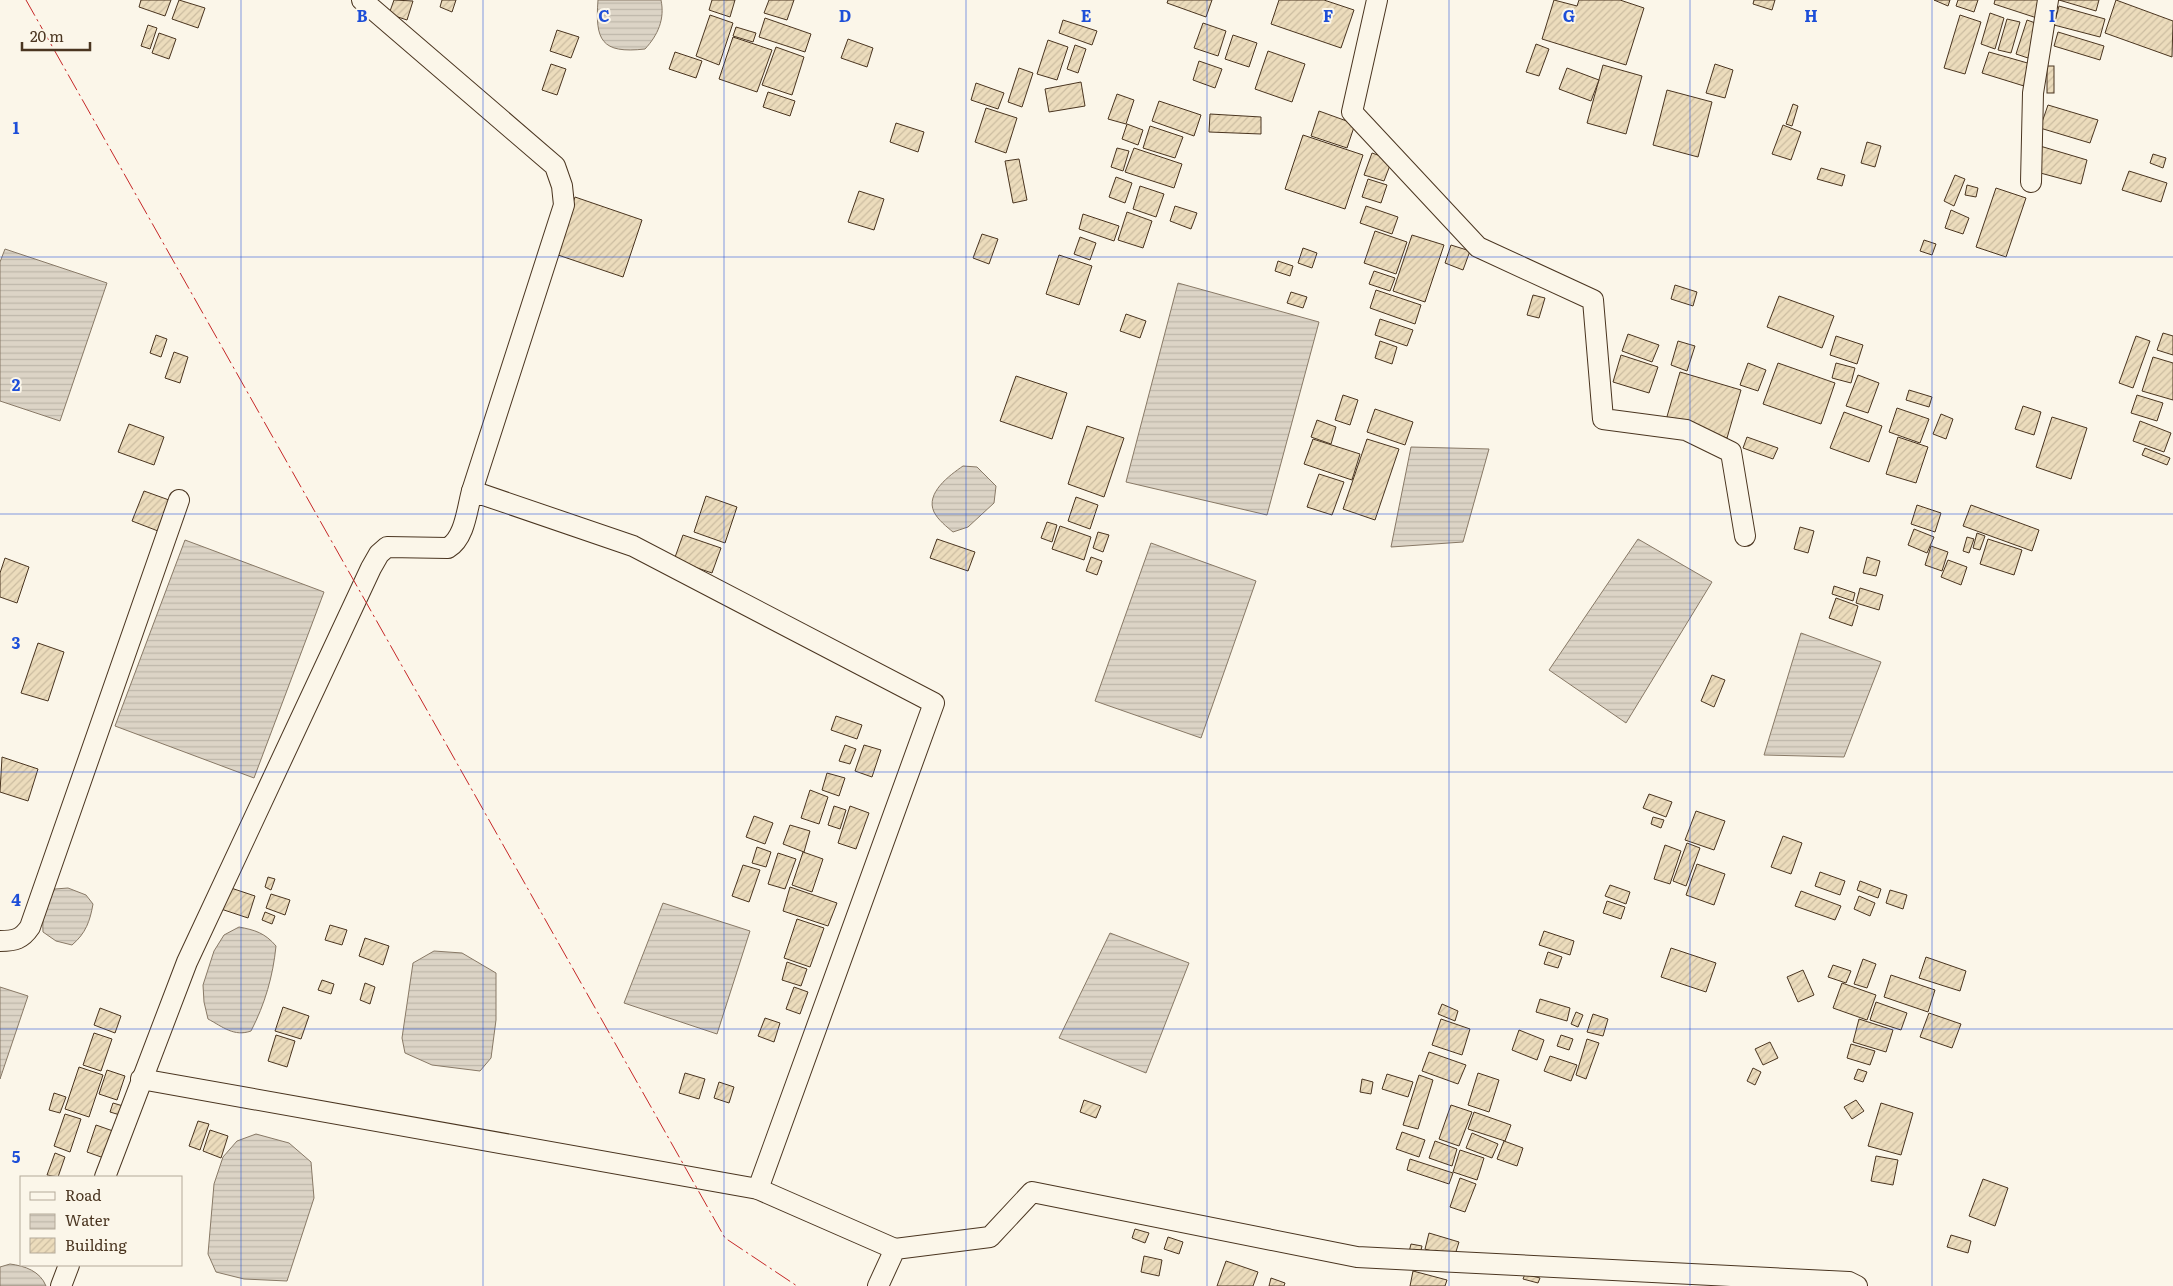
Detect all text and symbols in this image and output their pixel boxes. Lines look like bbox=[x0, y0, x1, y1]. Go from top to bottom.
text: B bbox=[356, 3, 368, 27]
text: C bbox=[598, 3, 610, 27]
text: D bbox=[839, 3, 851, 27]
text: E bbox=[1081, 3, 1092, 27]
text: F bbox=[1323, 3, 1333, 27]
text: G bbox=[1563, 3, 1575, 27]
text: H bbox=[1804, 3, 1818, 27]
text: I bbox=[2049, 3, 2055, 27]
scale bar bbox=[22, 20, 90, 52]
text: 20 m bbox=[30, 24, 64, 47]
text: 1 bbox=[13, 115, 20, 139]
text: 2 bbox=[12, 372, 21, 396]
text: 3 bbox=[12, 630, 21, 654]
text: 4 bbox=[11, 887, 21, 911]
text: 5 bbox=[12, 1144, 21, 1168]
legend bbox=[20, 1176, 182, 1266]
text: Road bbox=[65, 1183, 101, 1206]
text: Water bbox=[65, 1208, 110, 1231]
text: Building bbox=[65, 1233, 127, 1256]

